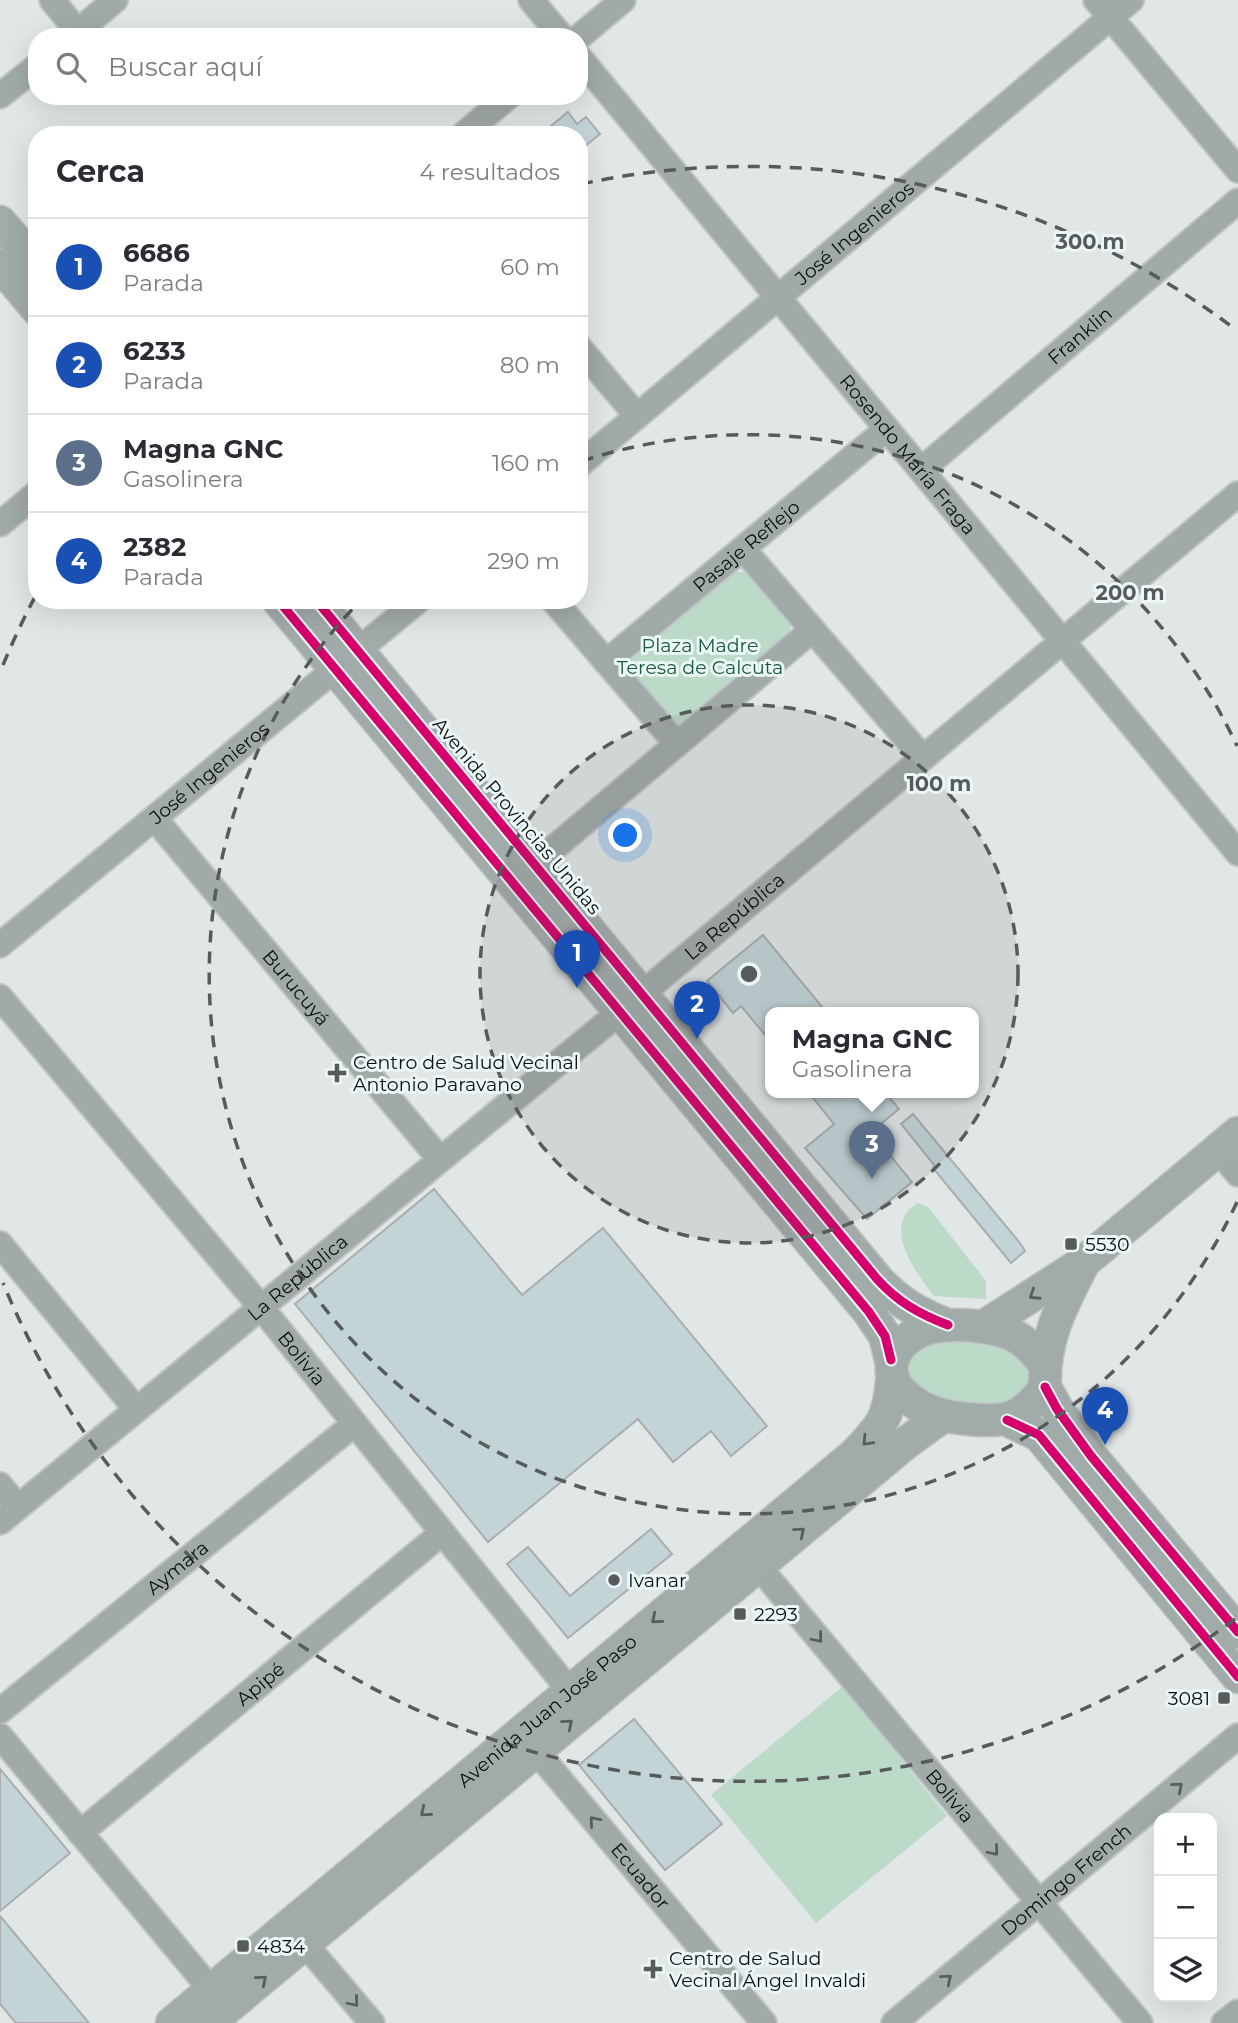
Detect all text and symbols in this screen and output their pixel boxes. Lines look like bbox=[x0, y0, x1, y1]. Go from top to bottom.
search box bbox=[28, 28, 588, 105]
icon: search bbox=[52, 48, 90, 86]
text: Buscar aquí bbox=[108, 51, 262, 83]
text: Cerca bbox=[56, 153, 145, 190]
text: 4 resultados bbox=[420, 158, 560, 186]
street label: José Ingenieros bbox=[789, 176, 918, 290]
text: 300 m bbox=[1055, 229, 1124, 254]
text: 6686 bbox=[123, 237, 190, 269]
text: 1 bbox=[74, 253, 84, 281]
text: 60 m bbox=[500, 253, 560, 281]
text: Parada bbox=[123, 269, 204, 297]
street label: Franklin bbox=[1043, 302, 1116, 369]
text: 6233 bbox=[123, 335, 186, 367]
text: 2 bbox=[72, 351, 86, 379]
text: 80 m bbox=[500, 351, 560, 379]
text: Parada bbox=[123, 367, 204, 395]
street label: Rosendo María Fraga bbox=[835, 370, 981, 539]
text: Magna GNC bbox=[123, 433, 283, 465]
text: 3 bbox=[72, 449, 86, 477]
text: 160 m bbox=[492, 449, 560, 477]
text: Gasolinera bbox=[123, 465, 244, 493]
street label: Pasaje Reflejo bbox=[688, 495, 804, 597]
text: 2382 bbox=[123, 531, 186, 563]
text: 4 bbox=[71, 547, 87, 575]
text: 290 m bbox=[487, 547, 560, 575]
text: Parada bbox=[123, 563, 204, 591]
text: 200 m bbox=[1096, 580, 1164, 605]
park label: Plaza Madre Teresa de Calcuta bbox=[617, 634, 783, 679]
street label: Avenida Provincias Unidas bbox=[428, 713, 606, 919]
street label: José Ingenieros bbox=[144, 717, 274, 829]
text: 100 m bbox=[907, 771, 971, 796]
your location bbox=[608, 818, 642, 852]
street label: La República bbox=[680, 868, 789, 965]
pin: 1 bbox=[554, 930, 600, 988]
street label: Burucuyá bbox=[258, 945, 335, 1030]
centre of rings bbox=[737, 962, 761, 986]
pin: 2 bbox=[674, 981, 720, 1039]
popup bbox=[765, 1007, 979, 1098]
text: Magna GNC bbox=[792, 1023, 952, 1055]
place label: Centro de Salud Vecinal Antonio Paravano bbox=[353, 1051, 579, 1096]
text: Gasolinera bbox=[792, 1055, 912, 1083]
marker: Centro de Salud Vecinal Antonio Paravano bbox=[327, 1063, 347, 1083]
pin: 3 bbox=[849, 1121, 895, 1179]
street label: La República bbox=[242, 1229, 352, 1325]
place label: 5530 bbox=[1085, 1233, 1130, 1256]
marker: 5530 bbox=[1063, 1236, 1079, 1252]
one-way arrow bbox=[1029, 1287, 1042, 1300]
street label: Bolivia bbox=[273, 1327, 331, 1390]
pin: 4 bbox=[1082, 1387, 1128, 1445]
one-way arrow bbox=[863, 1432, 876, 1445]
one-way arrow bbox=[792, 1528, 805, 1540]
street label: Aymara bbox=[142, 1536, 213, 1599]
place label: Ivanar bbox=[628, 1569, 687, 1592]
marker: Ivanar bbox=[606, 1572, 622, 1588]
place label: 2293 bbox=[754, 1603, 798, 1626]
marker: 2293 bbox=[732, 1606, 748, 1622]
one-way arrow bbox=[652, 1611, 665, 1623]
street label: Avenida Juan José Paso bbox=[453, 1629, 641, 1792]
one-way arrow bbox=[810, 1630, 822, 1643]
street label: Apipé bbox=[231, 1657, 289, 1710]
place label: 3081 bbox=[1168, 1687, 1210, 1710]
marker: 3081 bbox=[1216, 1690, 1232, 1706]
one-way arrow bbox=[561, 1720, 573, 1733]
street label: Bolivia bbox=[921, 1764, 979, 1827]
one-way arrow bbox=[1170, 1782, 1182, 1795]
one-way arrow bbox=[421, 1804, 434, 1816]
map controls bbox=[1154, 1813, 1217, 2002]
button: + bbox=[1154, 1813, 1217, 1876]
one-way arrow bbox=[590, 1816, 602, 1829]
street label: Domingo French bbox=[996, 1819, 1136, 1940]
street label: Ecuador bbox=[606, 1838, 675, 1914]
one-way arrow bbox=[986, 1844, 999, 1856]
button: − bbox=[1154, 1876, 1217, 1939]
place label: 4834 bbox=[257, 1935, 306, 1958]
marker: 4834 bbox=[235, 1938, 251, 1954]
button: layers bbox=[1154, 1939, 1217, 2002]
place label: Centro de Salud Vecinal Ángel Invaldi bbox=[669, 1947, 866, 1992]
marker: Centro de Salud Vecinal Ángel Invaldi bbox=[643, 1959, 663, 1979]
one-way arrow bbox=[254, 1975, 266, 1988]
one-way arrow bbox=[938, 1975, 951, 1987]
one-way arrow bbox=[346, 1994, 358, 2007]

